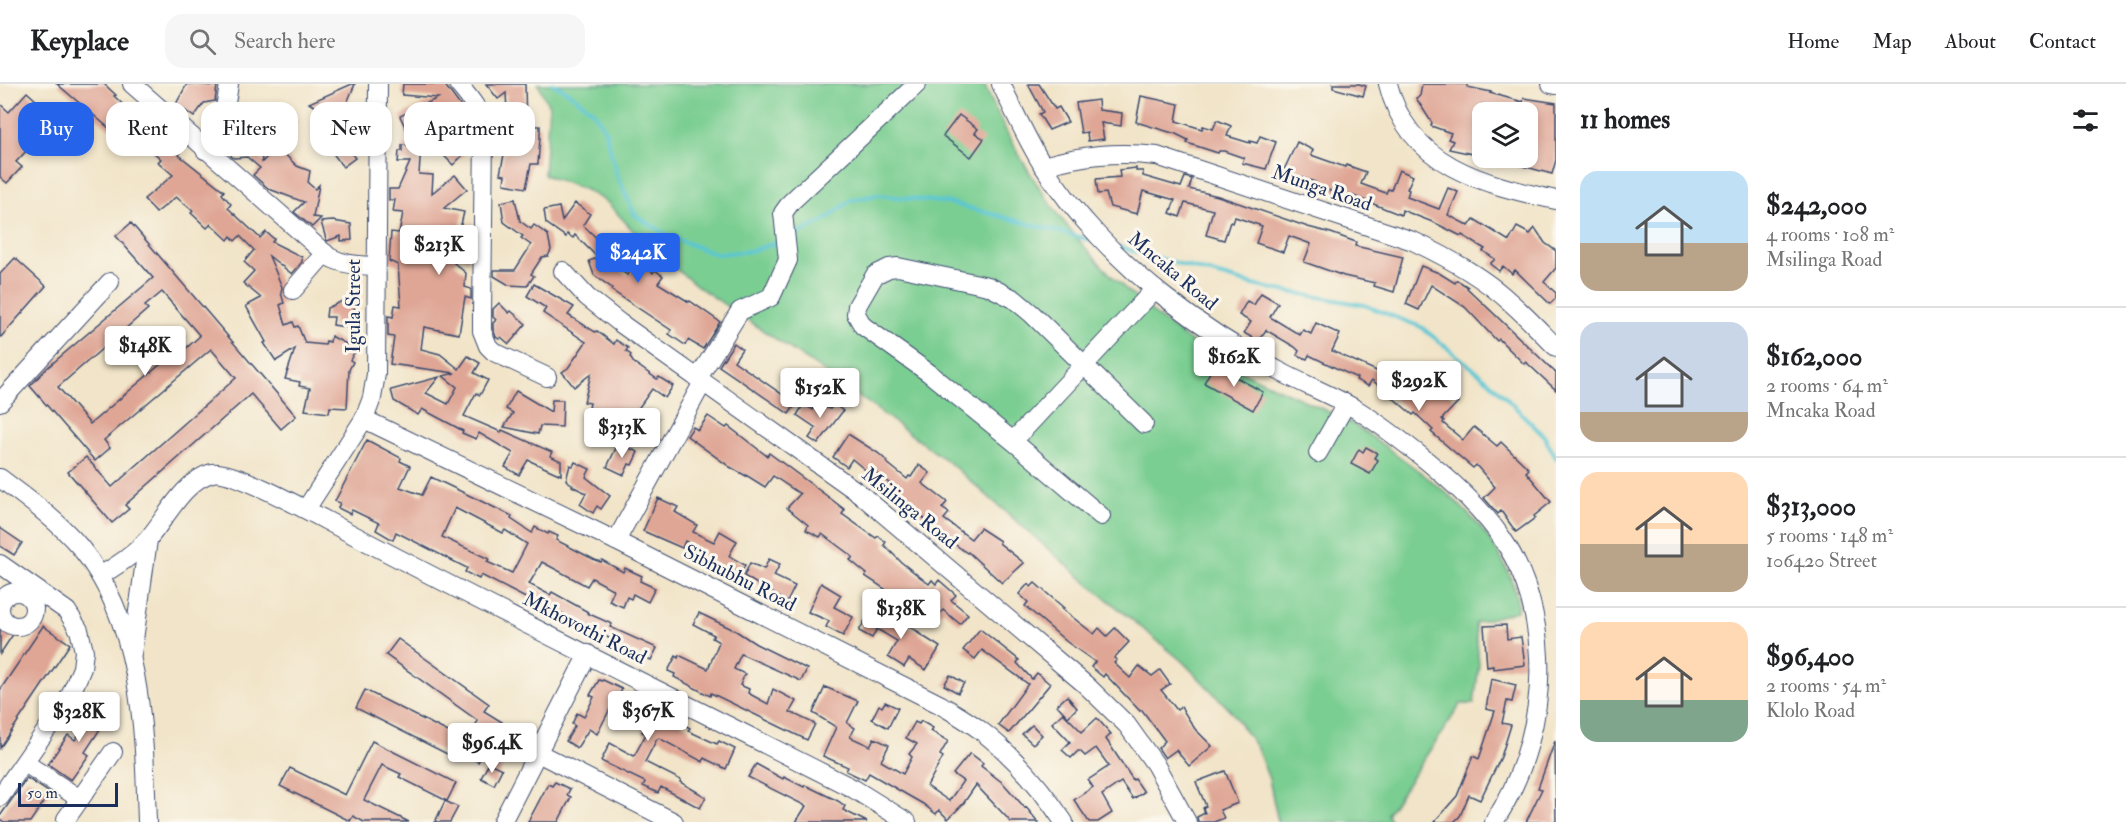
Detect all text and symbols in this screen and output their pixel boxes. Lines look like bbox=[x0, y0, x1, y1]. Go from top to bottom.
search box bbox=[165, 14, 585, 68]
text: Keyplace bbox=[30, 24, 129, 59]
icon: search bbox=[186, 25, 219, 58]
text: Search here bbox=[234, 27, 336, 55]
text: Home bbox=[1787, 28, 1839, 55]
text: Map bbox=[1872, 28, 1912, 55]
text: About bbox=[1945, 28, 1996, 55]
text: Contact bbox=[2029, 28, 2096, 55]
chip: Buy bbox=[18, 102, 94, 156]
chip: Rent bbox=[106, 102, 189, 156]
chip: Filters bbox=[201, 102, 298, 156]
chip: New bbox=[310, 102, 392, 156]
chip: Apartment bbox=[404, 102, 535, 156]
map controls bbox=[1472, 102, 1538, 168]
button: layers bbox=[1472, 102, 1538, 168]
text: 11 homes bbox=[1580, 104, 1670, 136]
icon: filters bbox=[2069, 104, 2102, 137]
street label: Munga Road bbox=[1269, 159, 1375, 217]
text: $242,000 bbox=[1766, 190, 1867, 222]
icon: home bbox=[1628, 195, 1700, 267]
text: 4 rooms · 108 m² bbox=[1766, 222, 1894, 247]
pin: $213K bbox=[397, 225, 481, 276]
street label: Mncaka Road bbox=[1123, 226, 1223, 316]
text: $213K bbox=[414, 232, 464, 257]
pin: $242K bbox=[596, 233, 680, 284]
text: $242K bbox=[610, 240, 666, 265]
text: Msilinga Road bbox=[1766, 247, 1882, 272]
street label: Igula Street bbox=[341, 258, 366, 353]
pin: $148K bbox=[103, 326, 187, 377]
text: $148K bbox=[119, 333, 171, 358]
pin: $162K bbox=[1192, 337, 1276, 388]
text: $162,000 bbox=[1766, 341, 1862, 373]
text: $162K bbox=[1208, 344, 1260, 369]
icon: home bbox=[1628, 346, 1700, 418]
pin: $292K bbox=[1377, 361, 1461, 412]
pin: $152K bbox=[778, 368, 862, 419]
text: $292K bbox=[1391, 368, 1447, 393]
text: 2 rooms · 64 m² bbox=[1766, 373, 1888, 398]
text: $152K bbox=[794, 375, 846, 400]
text: Mncaka Road bbox=[1766, 398, 1876, 423]
pin: $313K bbox=[580, 408, 664, 459]
text: $313K bbox=[598, 415, 646, 440]
street label: Msilinga Road bbox=[857, 462, 963, 554]
text: $313,000 bbox=[1766, 491, 1856, 523]
icon: home bbox=[1628, 496, 1700, 568]
text: 5 rooms · 148 m² bbox=[1766, 523, 1893, 548]
street label: Sibhubhu Road bbox=[680, 539, 801, 617]
text: 106420 Street bbox=[1766, 548, 1877, 573]
street label: Mkhovothi Road bbox=[519, 586, 651, 670]
pin: $138K bbox=[859, 589, 943, 640]
text: $138K bbox=[876, 596, 926, 621]
text: $96,400 bbox=[1766, 641, 1855, 673]
icon: home bbox=[1628, 646, 1700, 718]
text: 2 rooms · 54 m² bbox=[1766, 673, 1886, 698]
pin: $367K bbox=[606, 691, 690, 742]
pin: $328K bbox=[37, 692, 121, 743]
text: $367K bbox=[622, 698, 674, 723]
text: Klolo Road bbox=[1766, 698, 1855, 723]
text: $328K bbox=[53, 699, 105, 724]
pin: $96.4K bbox=[443, 723, 541, 774]
text: $96.4K bbox=[462, 730, 522, 755]
scale bar bbox=[18, 780, 118, 808]
text: 50 m bbox=[27, 783, 58, 803]

